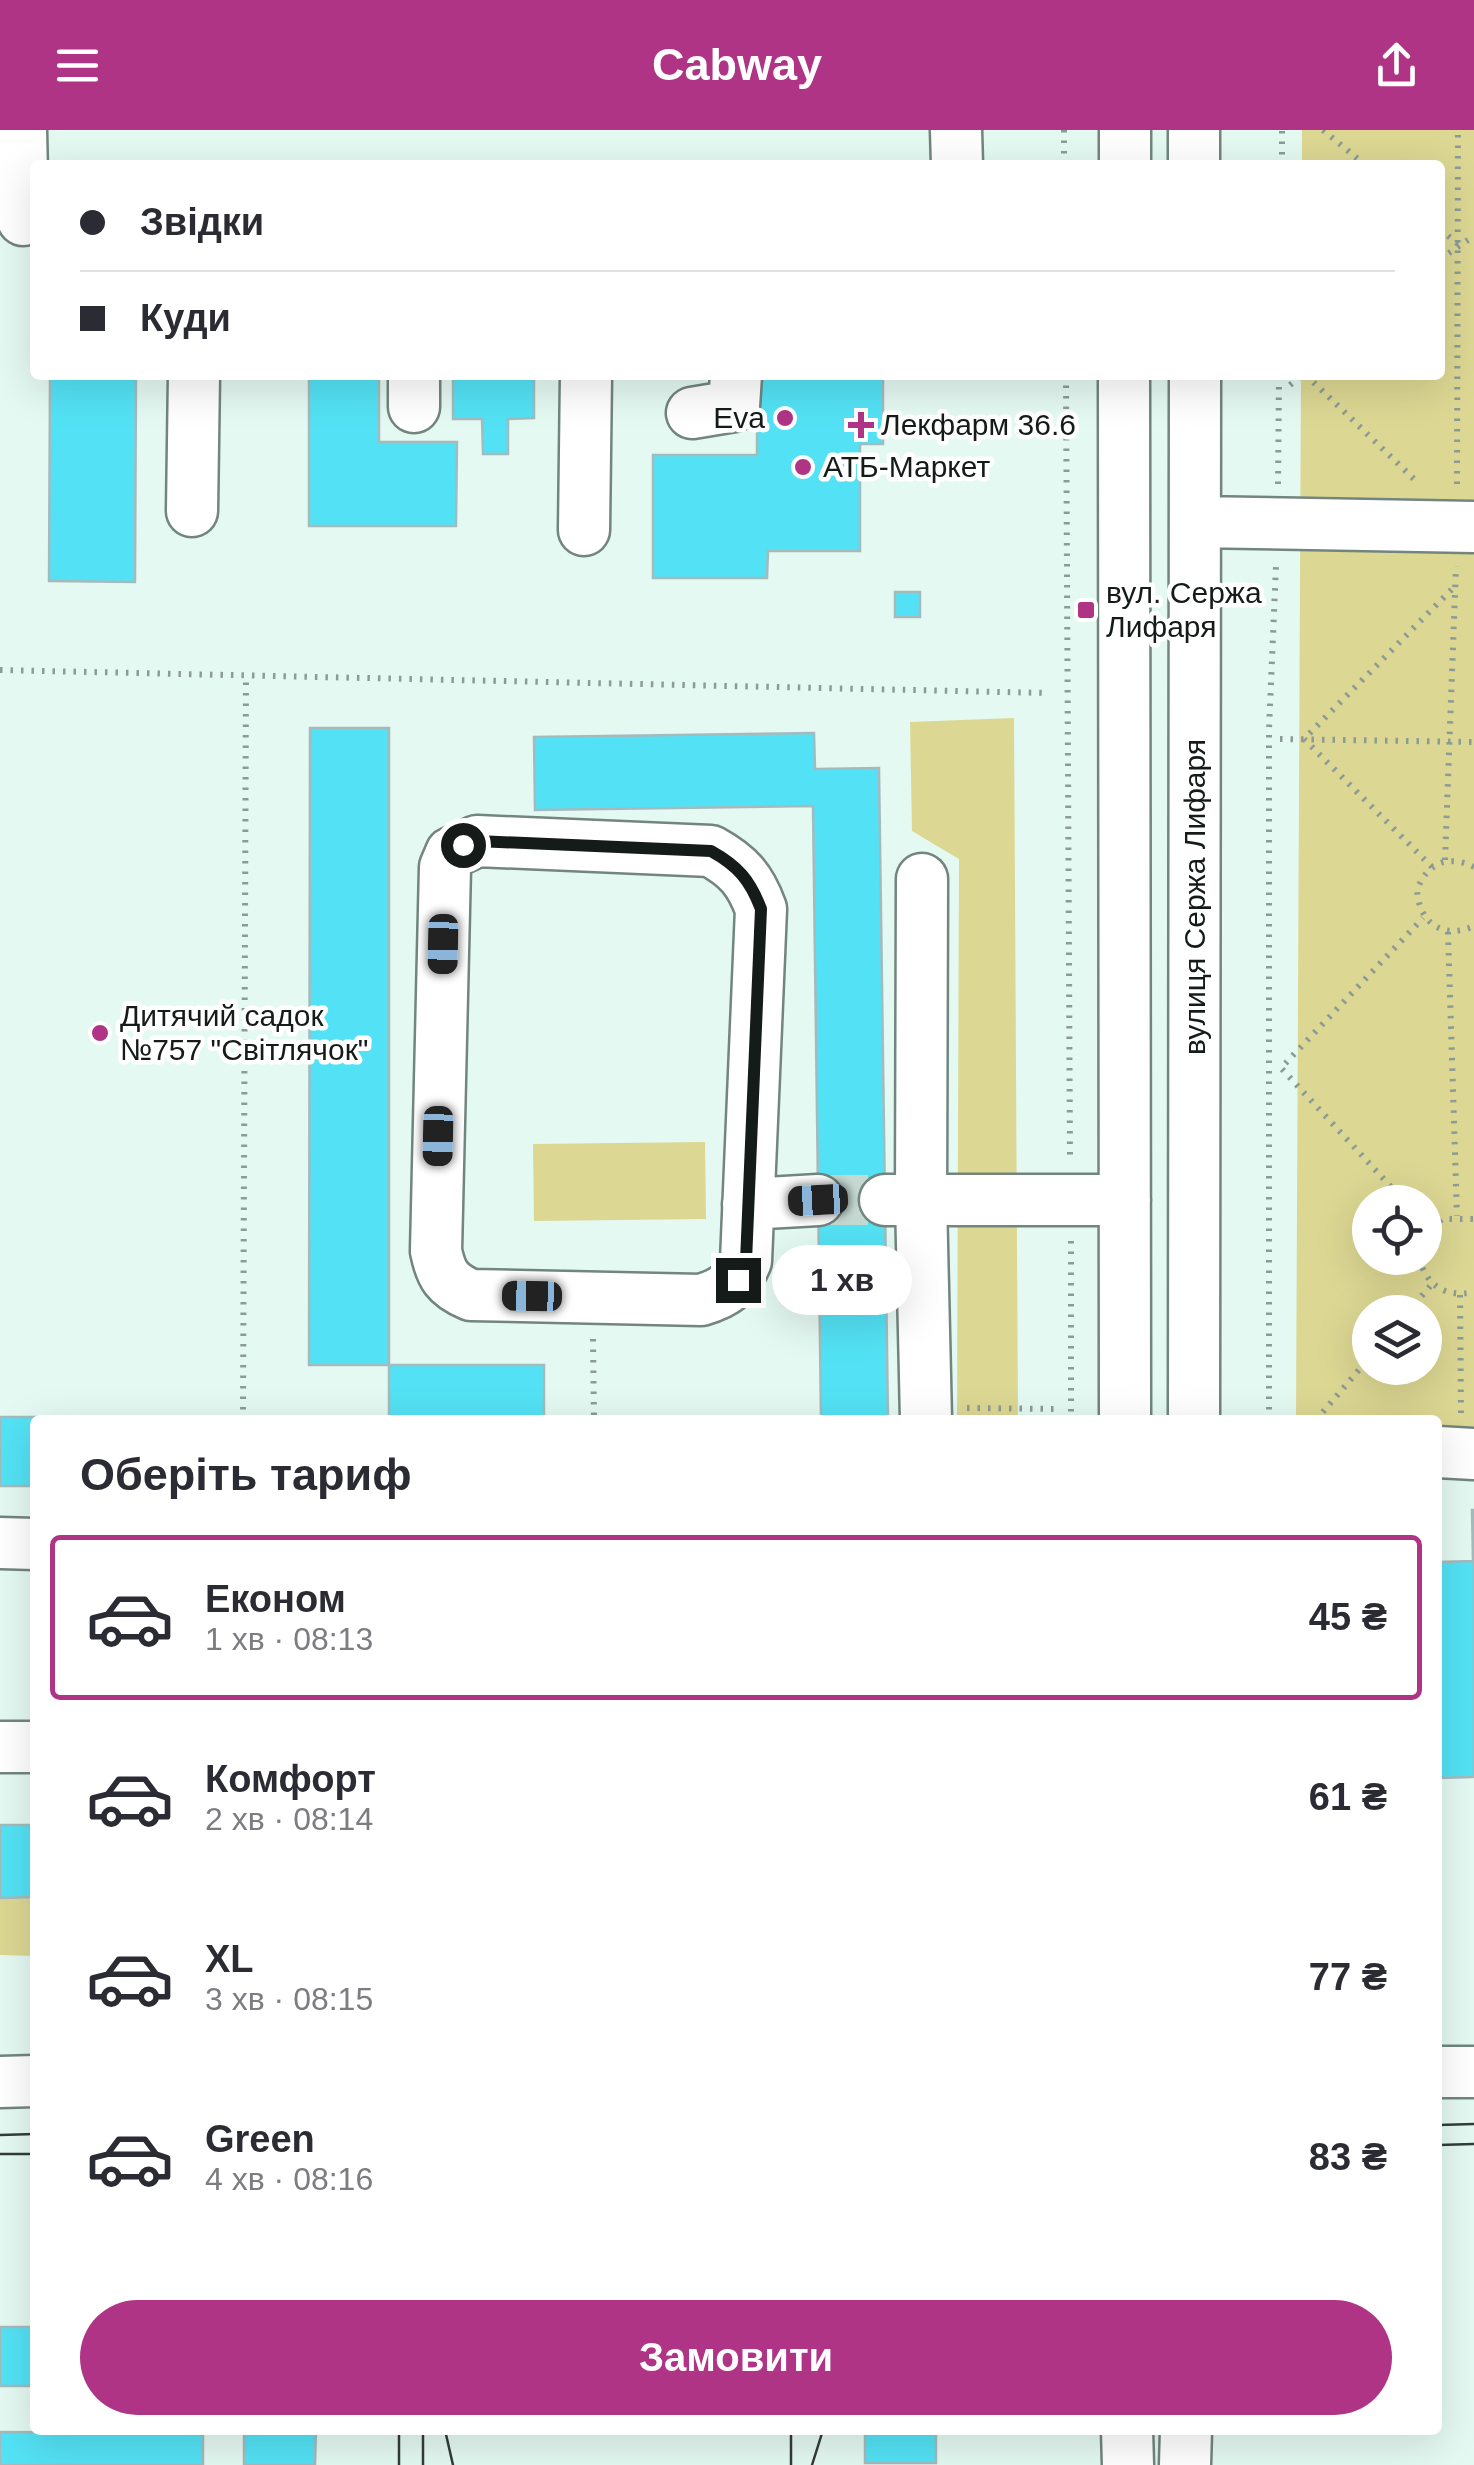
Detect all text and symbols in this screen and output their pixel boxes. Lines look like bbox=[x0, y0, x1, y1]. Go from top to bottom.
icon: menu bbox=[50, 38, 105, 93]
icon: share bbox=[1369, 38, 1424, 93]
text: Cabway bbox=[652, 39, 822, 90]
text: Звідки bbox=[140, 201, 264, 243]
text: Куди bbox=[140, 297, 231, 339]
place label: Eva bbox=[713, 401, 765, 434]
marker: Eva bbox=[774, 407, 796, 429]
place label: Лекфарм 36.6 bbox=[881, 408, 1076, 441]
marker: Лекфарм 36.6 bbox=[850, 414, 872, 436]
place label: АТБ-Маркет bbox=[823, 450, 991, 483]
marker: АТБ-Маркет bbox=[792, 456, 814, 478]
place label: вул. Сержа Лифаря bbox=[1106, 576, 1262, 643]
marker: вул. Сержа Лифаря bbox=[1075, 599, 1097, 621]
street label: вулиця Сержа Лифаря bbox=[1178, 739, 1211, 1055]
route start bbox=[441, 823, 486, 868]
car bbox=[427, 914, 459, 974]
place label: Дитячий садок №757 "Світлячок" bbox=[120, 999, 368, 1066]
marker: Дитячий садок №757 "Світлячок" bbox=[89, 1022, 111, 1044]
car bbox=[422, 1106, 454, 1166]
car bbox=[787, 1183, 849, 1217]
map controls bbox=[1352, 1185, 1442, 1385]
button: locate bbox=[1352, 1185, 1442, 1275]
callout: 1 хв bbox=[773, 1245, 913, 1315]
route end bbox=[716, 1258, 761, 1303]
text: 1 хв bbox=[810, 1262, 874, 1298]
car bbox=[502, 1280, 562, 1312]
button: layers bbox=[1352, 1295, 1442, 1385]
text: Оберіть тариф bbox=[80, 1449, 412, 1500]
icon: car bbox=[85, 1573, 175, 1663]
text: Економ bbox=[205, 1578, 346, 1620]
text: 45 ₴ bbox=[1309, 1596, 1387, 1638]
text: 1 хв · 08:13 bbox=[205, 1621, 373, 1657]
icon: car bbox=[85, 1753, 175, 1843]
text: Комфорт bbox=[205, 1758, 376, 1800]
text: 61 ₴ bbox=[1309, 1776, 1387, 1818]
text: 2 хв · 08:14 bbox=[205, 1801, 373, 1837]
icon: car bbox=[85, 1933, 175, 2023]
text: XL bbox=[205, 1938, 254, 1980]
text: 77 ₴ bbox=[1309, 1956, 1387, 1998]
text: 3 хв · 08:15 bbox=[205, 1981, 373, 2017]
icon: car bbox=[85, 2113, 175, 2203]
text: Green bbox=[205, 2118, 315, 2160]
text: 83 ₴ bbox=[1309, 2136, 1387, 2178]
text: 4 хв · 08:16 bbox=[205, 2161, 373, 2197]
button: Замовити bbox=[80, 2300, 1392, 2415]

